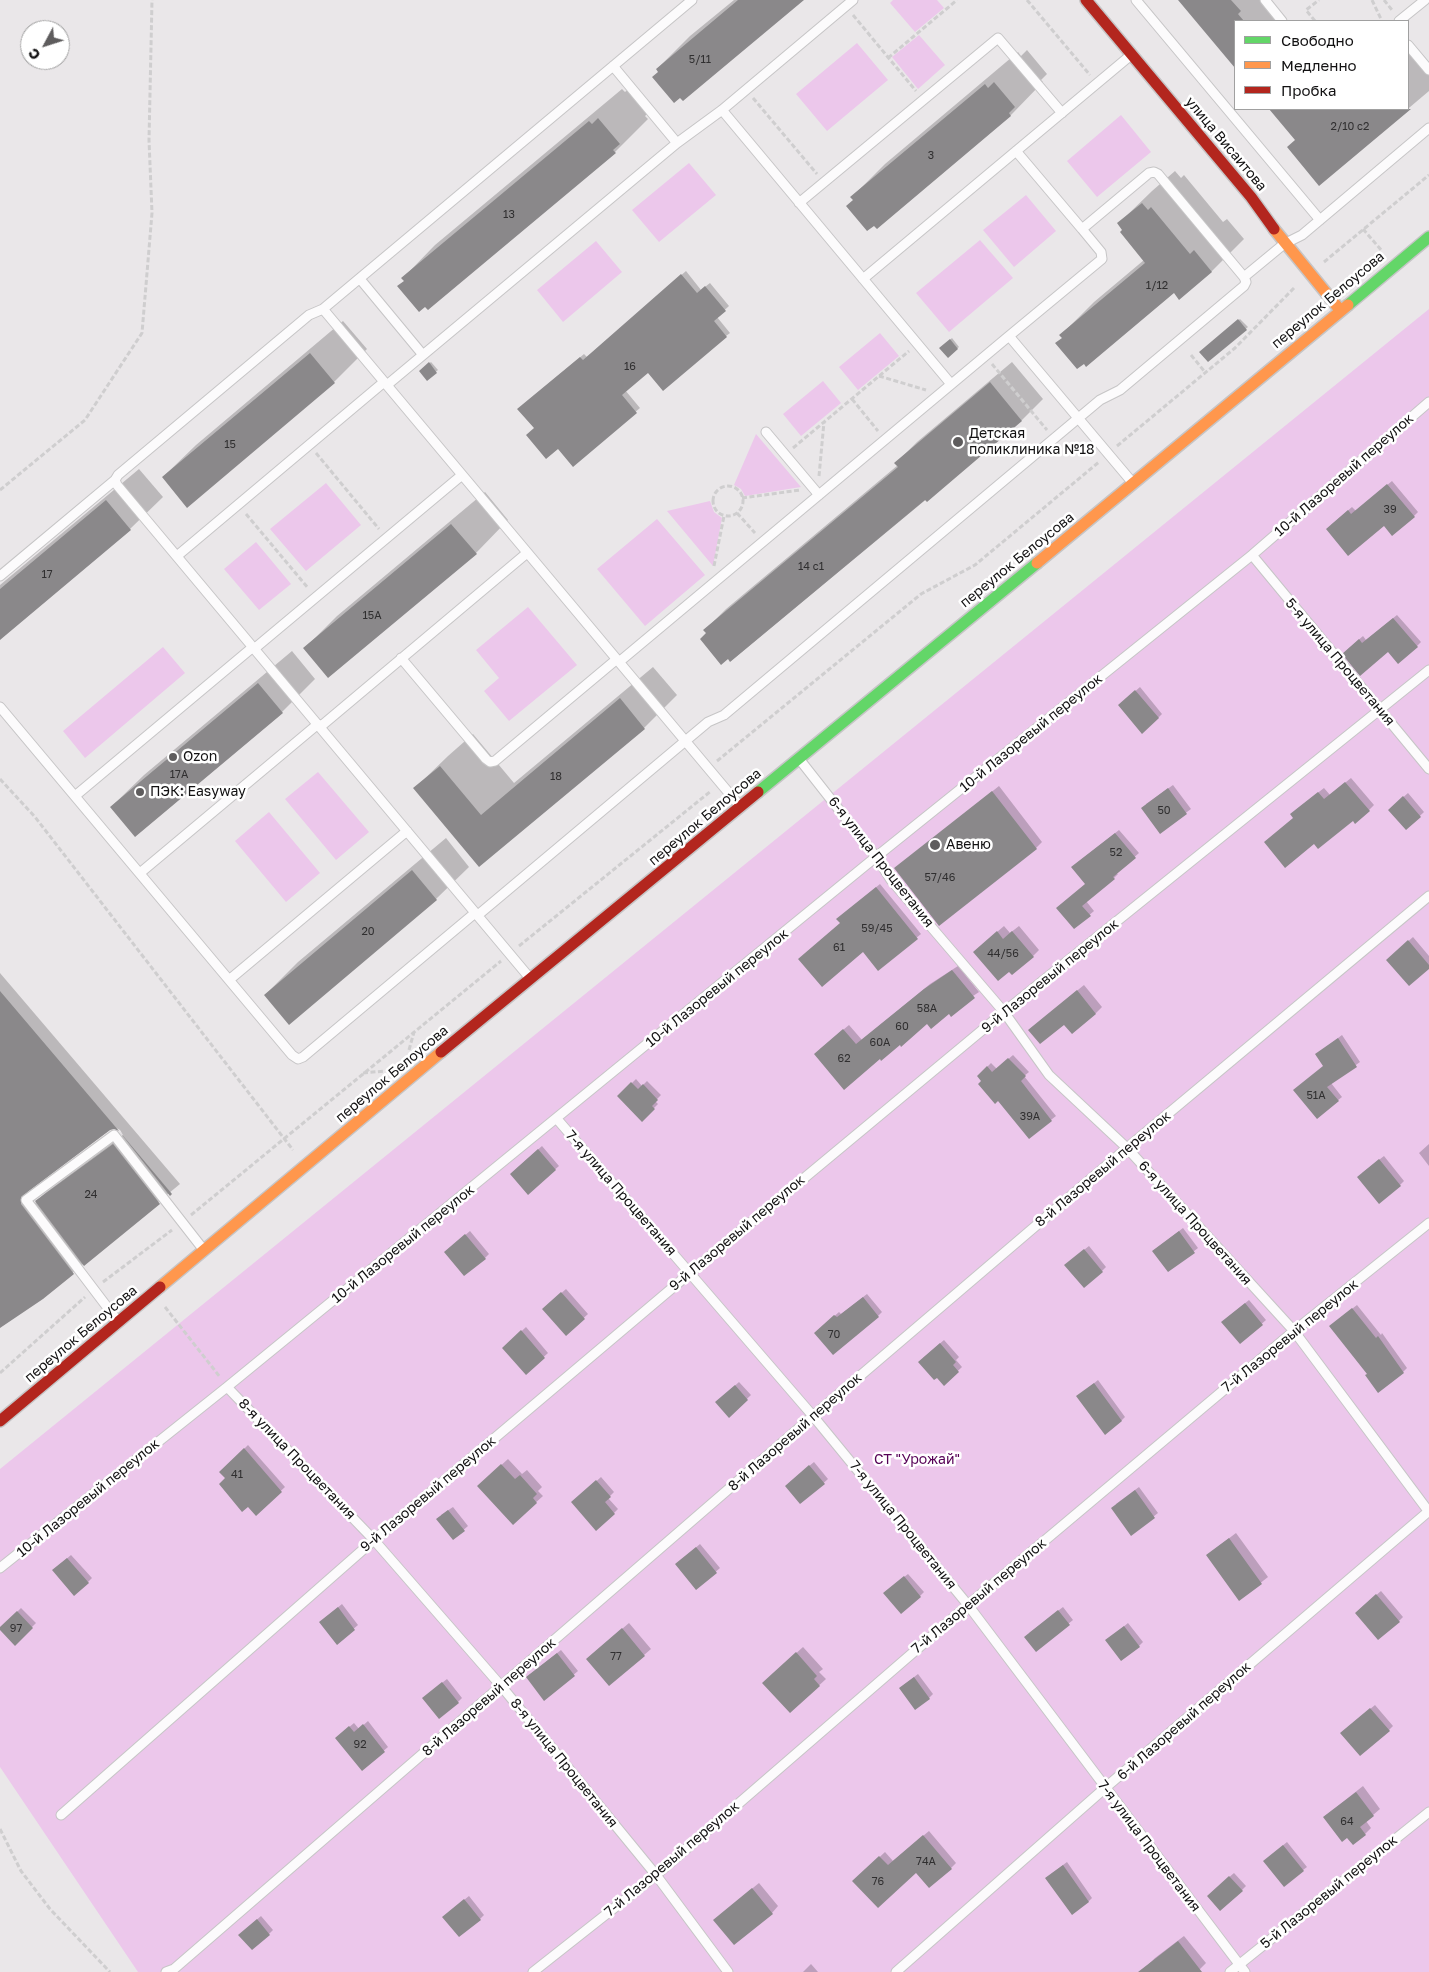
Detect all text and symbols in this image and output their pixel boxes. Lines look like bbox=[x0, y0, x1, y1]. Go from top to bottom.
north arrow bbox=[20, 20, 70, 70]
legend bbox=[1234, 20, 1409, 110]
text: Свободно bbox=[1281, 31, 1354, 49]
text: С bbox=[24, 45, 44, 64]
house number: 5/11 bbox=[689, 53, 711, 67]
text: Медленно bbox=[1281, 56, 1357, 74]
text: Пробка bbox=[1281, 81, 1336, 99]
street label: улица Висаитова bbox=[1182, 94, 1270, 194]
house number: 2/10 с2 bbox=[1331, 120, 1369, 134]
house number: 3 bbox=[928, 149, 934, 163]
house number: 13 bbox=[503, 208, 515, 222]
street label: переулок Белоусова bbox=[1268, 248, 1388, 352]
house number: 1/12 bbox=[1146, 279, 1168, 293]
house number: 16 bbox=[624, 360, 636, 374]
street label: 10-й Лазоревый переулок bbox=[1271, 410, 1417, 540]
place label: Детская поликлиника №18 bbox=[969, 426, 1095, 458]
marker: Детская поликлиника №18 bbox=[951, 435, 965, 449]
house number: 15 bbox=[224, 438, 236, 452]
house number: 39 bbox=[1383, 503, 1397, 517]
street label: переулок Белоусова bbox=[957, 509, 1077, 611]
house number: 14 с1 bbox=[798, 560, 824, 574]
house number: 17 bbox=[41, 568, 53, 582]
street label: 5-я улица Процветания bbox=[1282, 595, 1398, 729]
house number: 15А bbox=[362, 609, 382, 623]
street label: 10-й Лазоревый переулок bbox=[956, 670, 1106, 796]
place label: Ozon bbox=[183, 749, 217, 765]
marker: Ozon bbox=[167, 751, 179, 763]
street label: переулок Белоусова bbox=[645, 765, 765, 869]
house number: 17А bbox=[170, 768, 188, 782]
house number: 18 bbox=[550, 770, 562, 784]
place label: ПЭК: Easyway bbox=[150, 784, 246, 800]
marker: ПЭК: Easyway bbox=[134, 786, 146, 798]
street label: 6-я улица Процветания bbox=[825, 793, 937, 931]
house number: 50 bbox=[1157, 804, 1171, 818]
place label: Авеню bbox=[946, 837, 991, 853]
marker: Авеню bbox=[928, 838, 942, 852]
house number: 52 bbox=[1110, 846, 1122, 860]
house number: 57/46 bbox=[925, 871, 955, 885]
street label: 9-й Лазоревый переулок bbox=[978, 915, 1122, 1037]
house number: 59/45 bbox=[861, 922, 893, 936]
house number: 20 bbox=[361, 925, 375, 939]
street label: 10-й Лазоревый переулок bbox=[642, 925, 792, 1051]
house number: 61 bbox=[833, 941, 845, 955]
house number: 44/56 bbox=[987, 947, 1019, 961]
house number: 58А bbox=[917, 1002, 937, 1016]
house number: 60 bbox=[895, 1020, 909, 1034]
street label: переулок Белоусова bbox=[332, 1022, 452, 1126]
house number: 60А bbox=[870, 1036, 890, 1050]
house number: 62 bbox=[837, 1052, 851, 1066]
house number: 51А bbox=[1306, 1089, 1326, 1103]
street label: 8-й Лазоревый переулок bbox=[1032, 1107, 1174, 1231]
house number: 39А bbox=[1020, 1110, 1040, 1124]
street label: 7-я улица Процветания bbox=[562, 1127, 680, 1259]
street label: 6-я улица Процветания bbox=[1135, 1157, 1255, 1289]
street label: 9-й Лазоревый переулок bbox=[666, 1171, 808, 1295]
street label: 10-й Лазоревый переулок bbox=[328, 1181, 478, 1307]
house number: 24 bbox=[84, 1188, 98, 1202]
street label: 7-й Лазоревый переулок bbox=[1218, 1276, 1362, 1396]
street label: переулок Белоусова bbox=[21, 1282, 141, 1386]
house number: 70 bbox=[828, 1328, 840, 1342]
street label: 8-й Лазоревый переулок bbox=[725, 1369, 865, 1495]
street label: 8-я улица Процветания bbox=[235, 1395, 359, 1523]
street label: 9-й Лазоревый переулок bbox=[357, 1432, 499, 1556]
street label: 10-й Лазоревый переулок bbox=[13, 1435, 163, 1561]
park label: СТ "Урожай" bbox=[874, 1452, 960, 1468]
street label: 7-я улица Процветания bbox=[846, 1457, 960, 1593]
house number: 41 bbox=[231, 1468, 243, 1482]
street label: 7-й Лазоревый переулок bbox=[908, 1535, 1050, 1657]
house number: 97 bbox=[10, 1622, 22, 1636]
street label: 8-й Лазоревый переулок bbox=[419, 1634, 559, 1760]
house number: 77 bbox=[610, 1650, 622, 1664]
street label: 6-й Лазоревый переулок bbox=[1114, 1658, 1254, 1784]
street label: 8-я улица Процветания bbox=[507, 1695, 621, 1831]
house number: 92 bbox=[353, 1738, 367, 1752]
street label: 7-я улица Процветания bbox=[1094, 1777, 1204, 1915]
street label: 7-й Лазоревый переулок bbox=[601, 1798, 743, 1920]
house number: 64 bbox=[1340, 1815, 1354, 1829]
street label: 5-й Лазоревый переулок bbox=[1257, 1832, 1401, 1952]
house number: 74А bbox=[916, 1855, 936, 1869]
house number: 76 bbox=[872, 1875, 884, 1889]

